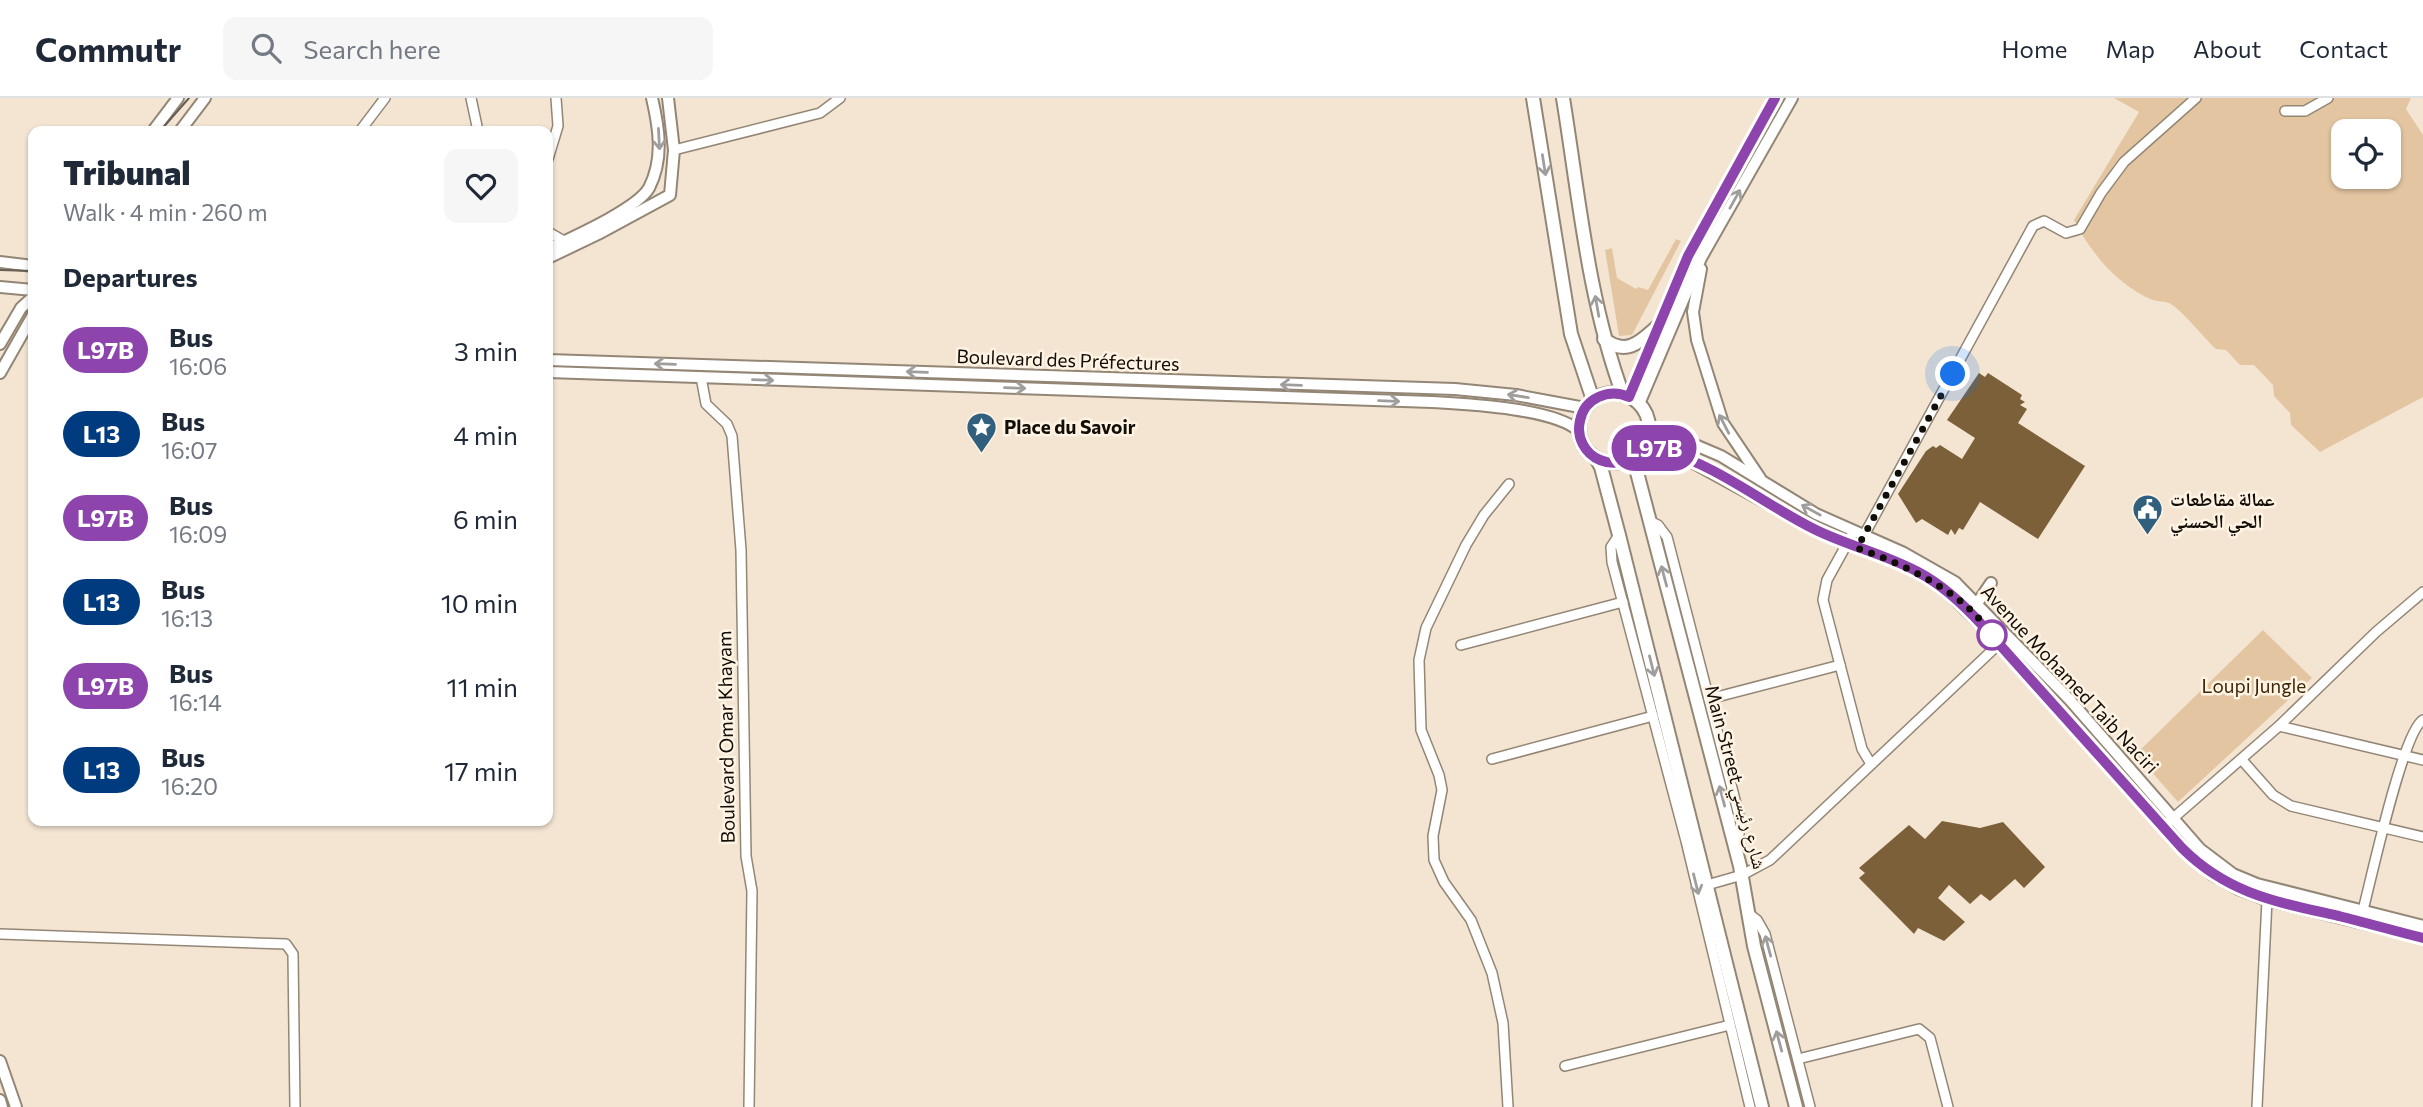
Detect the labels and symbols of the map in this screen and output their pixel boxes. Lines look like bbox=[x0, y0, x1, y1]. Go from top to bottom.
one-way arrow bbox=[652, 127, 665, 150]
one-way arrow bbox=[1538, 154, 1551, 176]
one-way arrow bbox=[1729, 189, 1742, 210]
one-way arrow bbox=[1590, 295, 1603, 318]
street label: Boulevard des Préfectures bbox=[956, 344, 1180, 375]
your location bbox=[1935, 356, 1970, 391]
one-way arrow bbox=[653, 357, 676, 370]
one-way arrow bbox=[905, 366, 928, 379]
one-way arrow bbox=[751, 373, 774, 386]
one-way arrow bbox=[1280, 378, 1303, 391]
one-way arrow bbox=[1003, 382, 1026, 395]
one-way arrow bbox=[1507, 389, 1530, 402]
one-way arrow bbox=[1377, 394, 1400, 407]
place icon: Place du Savoir bbox=[964, 410, 998, 454]
one-way arrow bbox=[1716, 414, 1730, 434]
place label: Place du Savoir bbox=[1004, 415, 1136, 438]
line badge: L97B bbox=[1605, 425, 1703, 471]
place label: عمالة مقاطعات الحي الحسني bbox=[2170, 487, 2275, 537]
public building icon: عمالة مقاطعات الحي الحسني bbox=[2130, 493, 2164, 537]
one-way arrow bbox=[1801, 503, 1821, 517]
one-way arrow bbox=[1657, 565, 1670, 588]
street label: Avenue Mohamed Taib Naciri bbox=[1977, 579, 2164, 778]
unlabelled marker bbox=[1977, 620, 2007, 650]
street label: Boulevard Omar Khayam bbox=[712, 630, 739, 844]
one-way arrow bbox=[1646, 654, 1659, 677]
park label: Loupi Jungle bbox=[2202, 674, 2306, 697]
street label: Main Street شارع رئيسي bbox=[1696, 682, 1772, 873]
one-way arrow bbox=[1715, 785, 1728, 808]
one-way arrow bbox=[1690, 872, 1703, 895]
one-way arrow bbox=[1761, 935, 1774, 958]
one-way arrow bbox=[1772, 1030, 1785, 1053]

